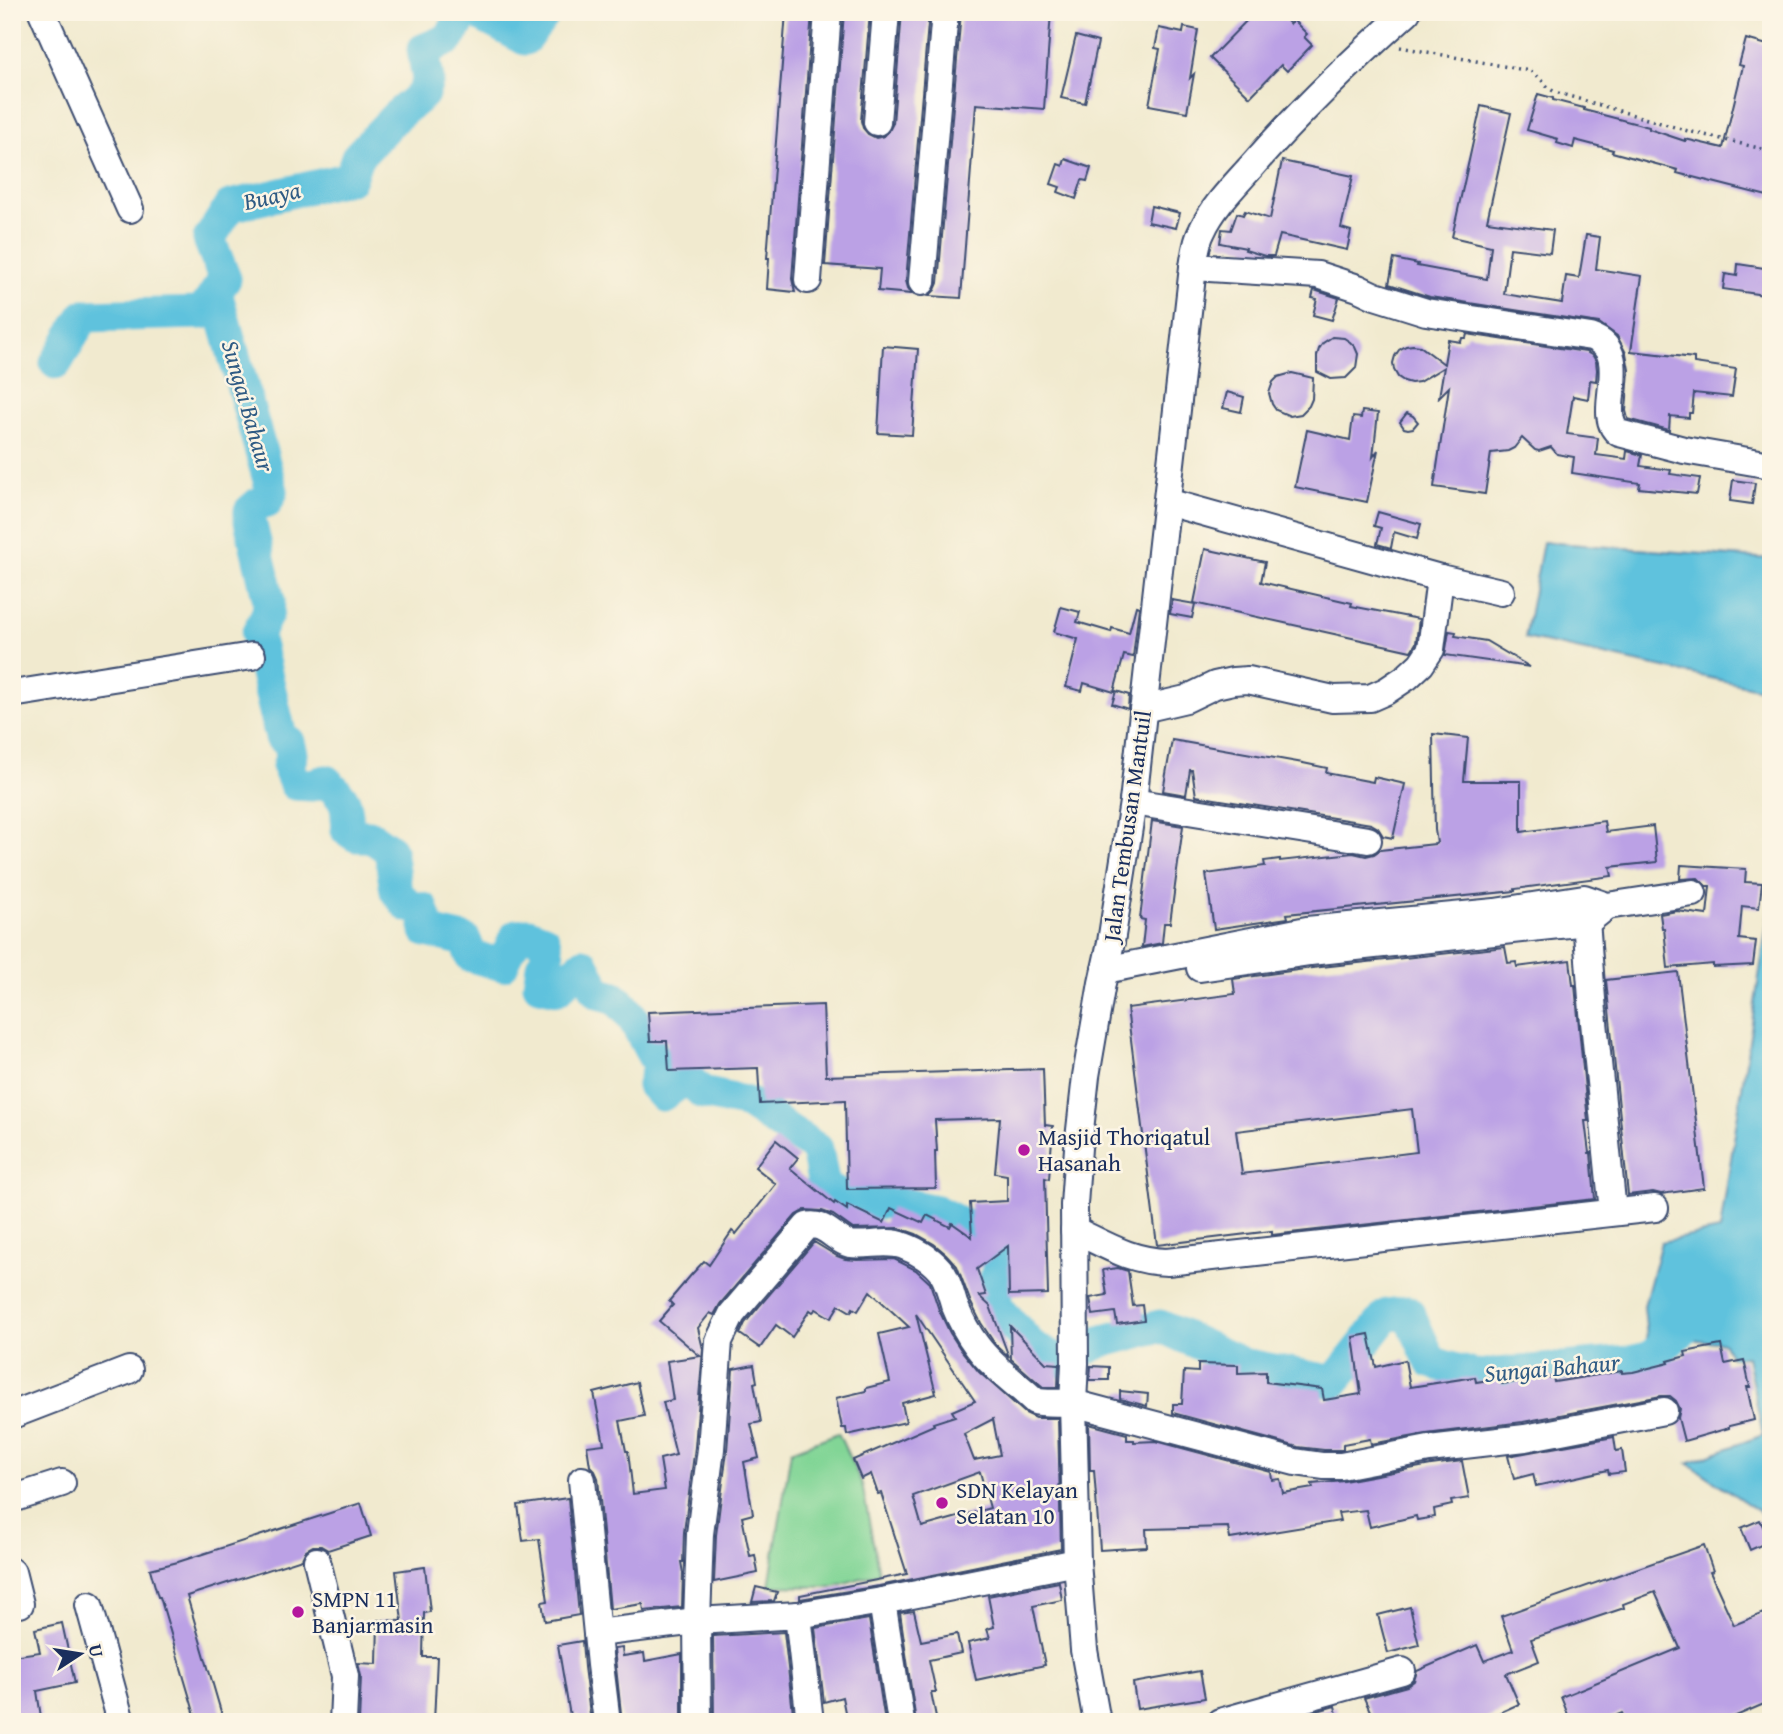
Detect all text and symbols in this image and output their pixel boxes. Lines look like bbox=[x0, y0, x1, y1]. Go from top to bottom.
water label: Buaya bbox=[239, 172, 304, 219]
water label: Sungai Bahaur bbox=[213, 336, 284, 477]
street label: Jalan Tembusan Mantuil bbox=[1094, 708, 1159, 947]
place label: Masjid Thoriqatul Hasanah bbox=[1038, 1120, 1210, 1179]
marker: Masjid Thoriqatul Hasanah bbox=[1016, 1142, 1032, 1158]
water label: Sungai Bahaur bbox=[1483, 1344, 1622, 1391]
place label: SDN Kelayan Selatan 10 bbox=[956, 1473, 1078, 1532]
marker: SDN Kelayan Selatan 10 bbox=[934, 1495, 950, 1511]
place label: SMPN 11 Banjarmasin bbox=[312, 1582, 434, 1641]
marker: SMPN 11 Banjarmasin bbox=[290, 1604, 306, 1620]
north arrow bbox=[46, 1618, 116, 1688]
text: U bbox=[82, 1641, 112, 1660]

